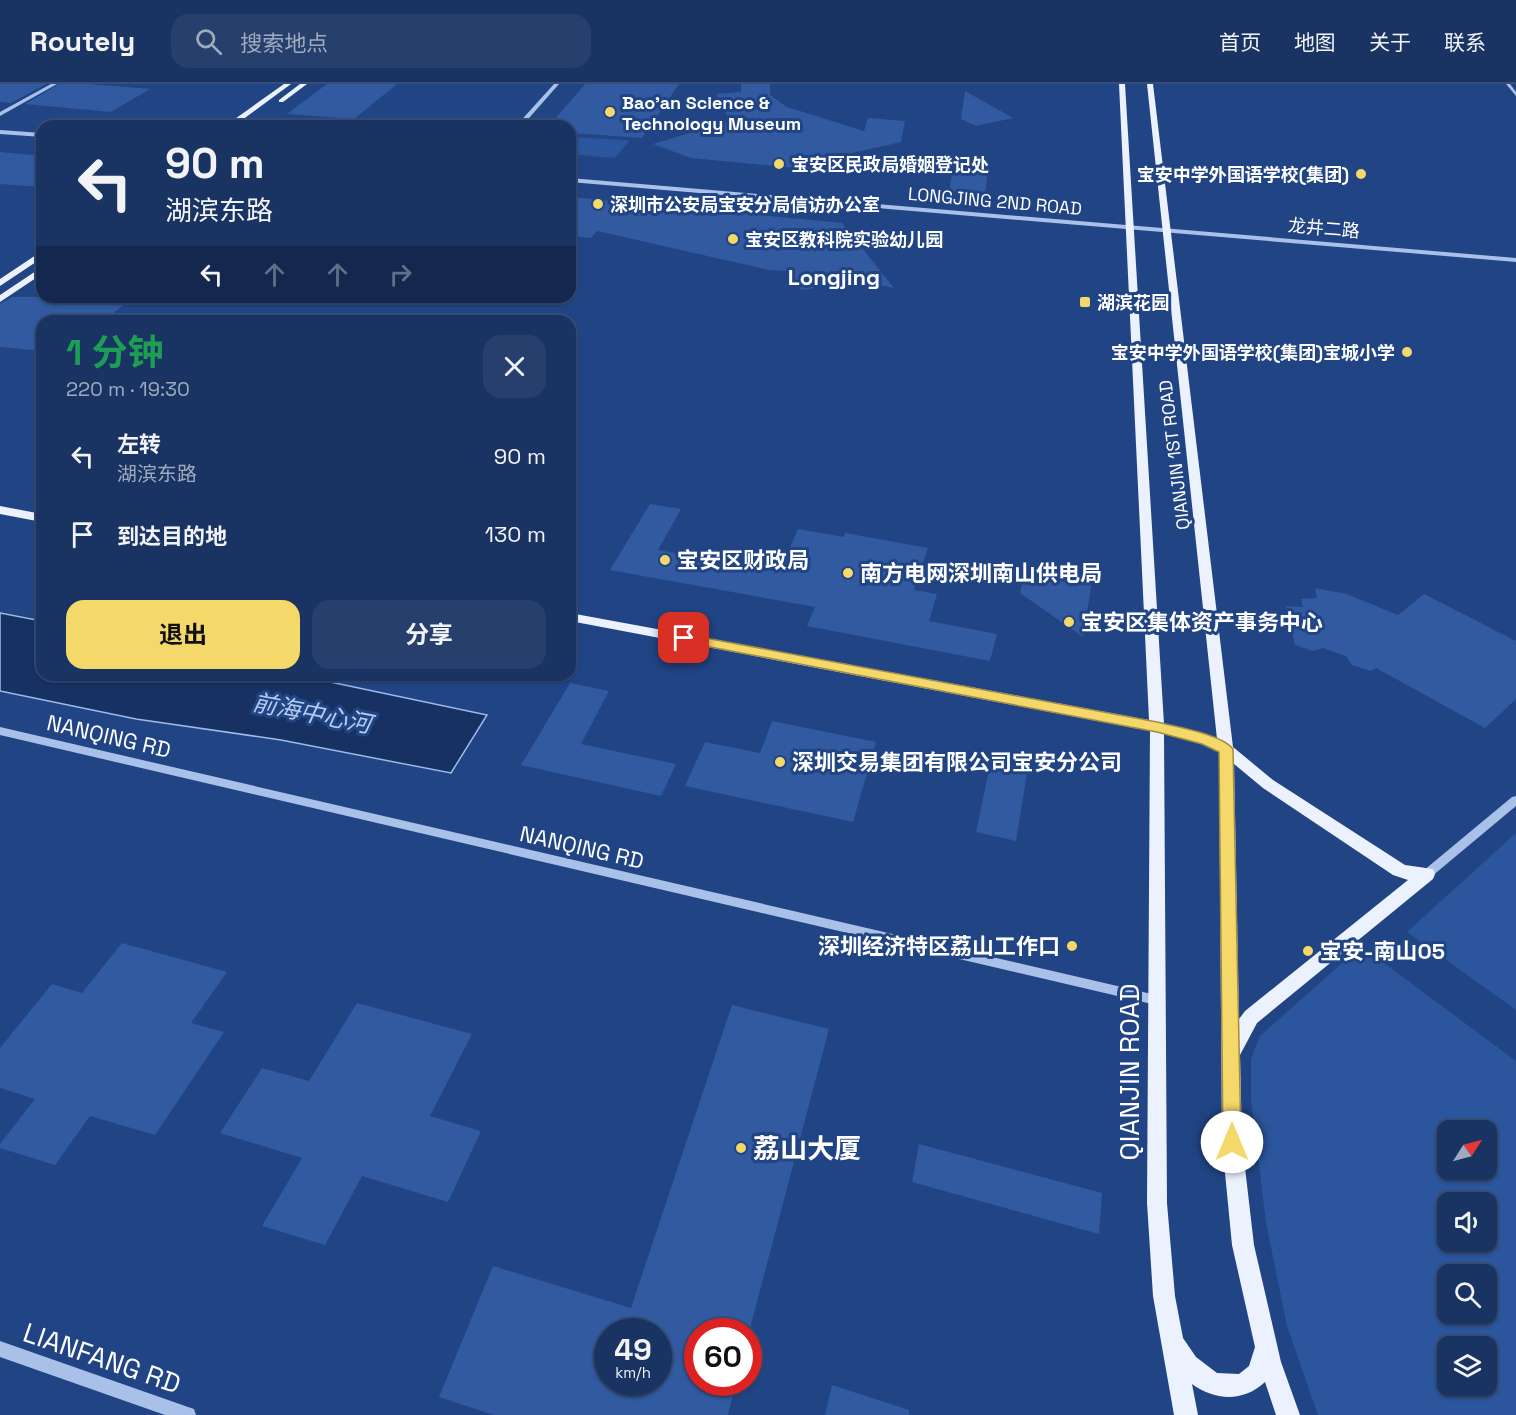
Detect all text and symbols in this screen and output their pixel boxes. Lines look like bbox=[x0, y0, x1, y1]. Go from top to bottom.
search box bbox=[171, 14, 591, 68]
text: Routely bbox=[30, 23, 135, 59]
icon: search bbox=[192, 25, 225, 58]
text: 搜索地点 bbox=[240, 29, 328, 57]
text: 首页 bbox=[1219, 29, 1261, 56]
text: 地图 bbox=[1294, 29, 1336, 56]
text: 关于 bbox=[1369, 29, 1411, 56]
text: 联系 bbox=[1444, 29, 1486, 56]
place label: Bao’an Science & Technology Museum bbox=[622, 91, 801, 135]
marker: Bao’an Science & Technology Museum bbox=[603, 105, 617, 119]
text: 90 m bbox=[165, 137, 265, 190]
icon: left bbox=[66, 144, 144, 222]
place label: 宝安区民政局婚姻登记处 bbox=[791, 153, 989, 176]
marker: 宝安区民政局婚姻登记处 bbox=[772, 157, 786, 171]
place label: 宝安中学外国语学校(集团) bbox=[1137, 163, 1349, 186]
marker: 宝安中学外国语学校(集团) bbox=[1354, 167, 1368, 181]
street label: LONGJING 2ND ROAD bbox=[907, 182, 1083, 220]
text: 湖滨东路 bbox=[165, 193, 273, 228]
place label: 深圳市公安局宝安分局信访办公室 bbox=[610, 193, 880, 216]
marker: 深圳市公安局宝安分局信访办公室 bbox=[591, 197, 605, 211]
street label: 龙井二路 bbox=[1287, 213, 1361, 243]
place label: 宝安区教科院实验幼儿园 bbox=[745, 228, 943, 251]
marker: 宝安区教科院实验幼儿园 bbox=[726, 232, 740, 246]
icon: left bbox=[195, 258, 228, 291]
icon: ahead bbox=[258, 258, 291, 291]
icon: ahead bbox=[321, 258, 354, 291]
icon: right bbox=[384, 258, 417, 291]
district label: Longjing bbox=[788, 263, 880, 291]
place label: 湖滨花园 bbox=[1097, 291, 1169, 314]
marker: 湖滨花园 bbox=[1078, 295, 1092, 309]
text: 1 分钟 bbox=[66, 330, 163, 376]
button: close bbox=[483, 335, 546, 398]
place label: 宝安中学外国语学校(集团)宝城小学 bbox=[1111, 341, 1395, 364]
marker: 宝安中学外国语学校(集团)宝城小学 bbox=[1400, 345, 1414, 359]
text: 220 m · 19:30 bbox=[66, 376, 190, 402]
street label: QIANJIN 1ST ROAD bbox=[1153, 379, 1195, 531]
text: 左转 bbox=[117, 430, 161, 458]
icon: left bbox=[66, 440, 99, 473]
text: 90 m bbox=[494, 442, 546, 470]
text: 湖滨东路 bbox=[117, 461, 197, 487]
icon: arrive bbox=[66, 518, 99, 551]
text: 130 m bbox=[485, 520, 546, 548]
text: 到达目的地 bbox=[117, 522, 227, 550]
place label: 宝安区财政局 bbox=[677, 546, 809, 574]
marker: 宝安区财政局 bbox=[658, 553, 672, 567]
place label: 南方电网深圳南山供电局 bbox=[860, 559, 1102, 587]
marker: 南方电网深圳南山供电局 bbox=[841, 566, 855, 580]
button: 退出 bbox=[66, 600, 300, 669]
button: 分享 bbox=[312, 600, 546, 669]
place label: 宝安区集体资产事务中心 bbox=[1081, 608, 1323, 636]
pin bbox=[658, 612, 709, 663]
marker: 宝安区集体资产事务中心 bbox=[1062, 615, 1076, 629]
icon: arrive bbox=[667, 621, 700, 654]
water label: 前海中心河 bbox=[250, 686, 378, 740]
street label: NANQING RD bbox=[44, 708, 174, 764]
place label: 深圳交易集团有限公司宝安分公司 bbox=[792, 748, 1122, 776]
marker: 深圳交易集团有限公司宝安分公司 bbox=[773, 755, 787, 769]
street label: NANQING RD bbox=[517, 819, 647, 875]
place label: 深圳经济特区荔山工作口 bbox=[818, 932, 1060, 960]
place label: 宝安-南山05 bbox=[1320, 937, 1445, 965]
marker: 深圳经济特区荔山工作口 bbox=[1065, 939, 1079, 953]
marker: 宝安-南山05 bbox=[1301, 944, 1315, 958]
street label: QIANJIN ROAD bbox=[1112, 984, 1147, 1160]
position arrow bbox=[1200, 1110, 1264, 1174]
north arrow bbox=[1437, 1120, 1497, 1180]
map controls bbox=[1437, 1120, 1497, 1396]
place label: 荔山大厦 bbox=[753, 1131, 861, 1166]
marker: 荔山大厦 bbox=[734, 1141, 748, 1155]
button: sound bbox=[1437, 1192, 1497, 1252]
button: search bbox=[1437, 1264, 1497, 1324]
street label: LIANFANG RD bbox=[19, 1315, 185, 1401]
speed limit sign: 60 bbox=[684, 1318, 762, 1396]
text: 49 bbox=[614, 1330, 652, 1369]
button: layers bbox=[1437, 1336, 1497, 1396]
text: km/h bbox=[615, 1363, 651, 1382]

